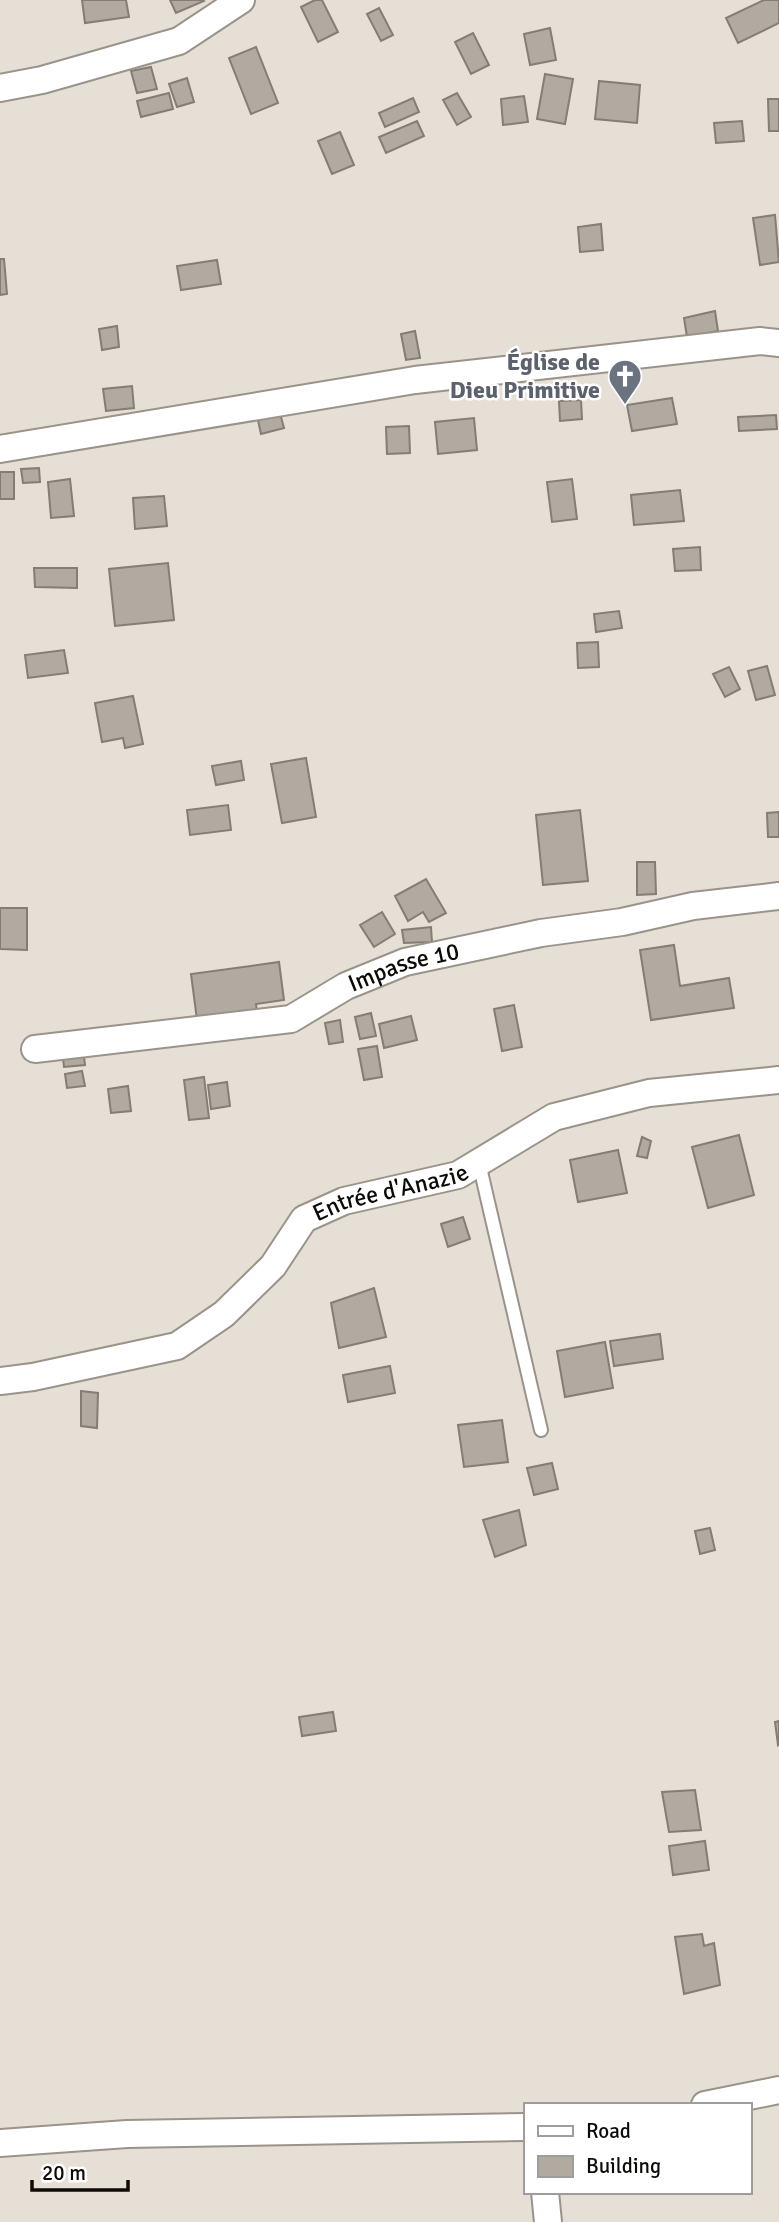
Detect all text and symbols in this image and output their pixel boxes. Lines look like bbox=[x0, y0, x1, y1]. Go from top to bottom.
place label: Église de Dieu Primitive bbox=[450, 347, 600, 405]
church icon: Église de Dieu Primitive bbox=[606, 357, 644, 406]
street label: Impasse 10 bbox=[344, 936, 462, 999]
street label: Entrée d'Anazie bbox=[308, 1157, 474, 1228]
legend bbox=[524, 2103, 751, 2194]
text: Road bbox=[586, 2118, 631, 2144]
scale bar bbox=[32, 2148, 128, 2192]
text: Building bbox=[586, 2153, 661, 2179]
text: 20 m bbox=[42, 2160, 86, 2186]

